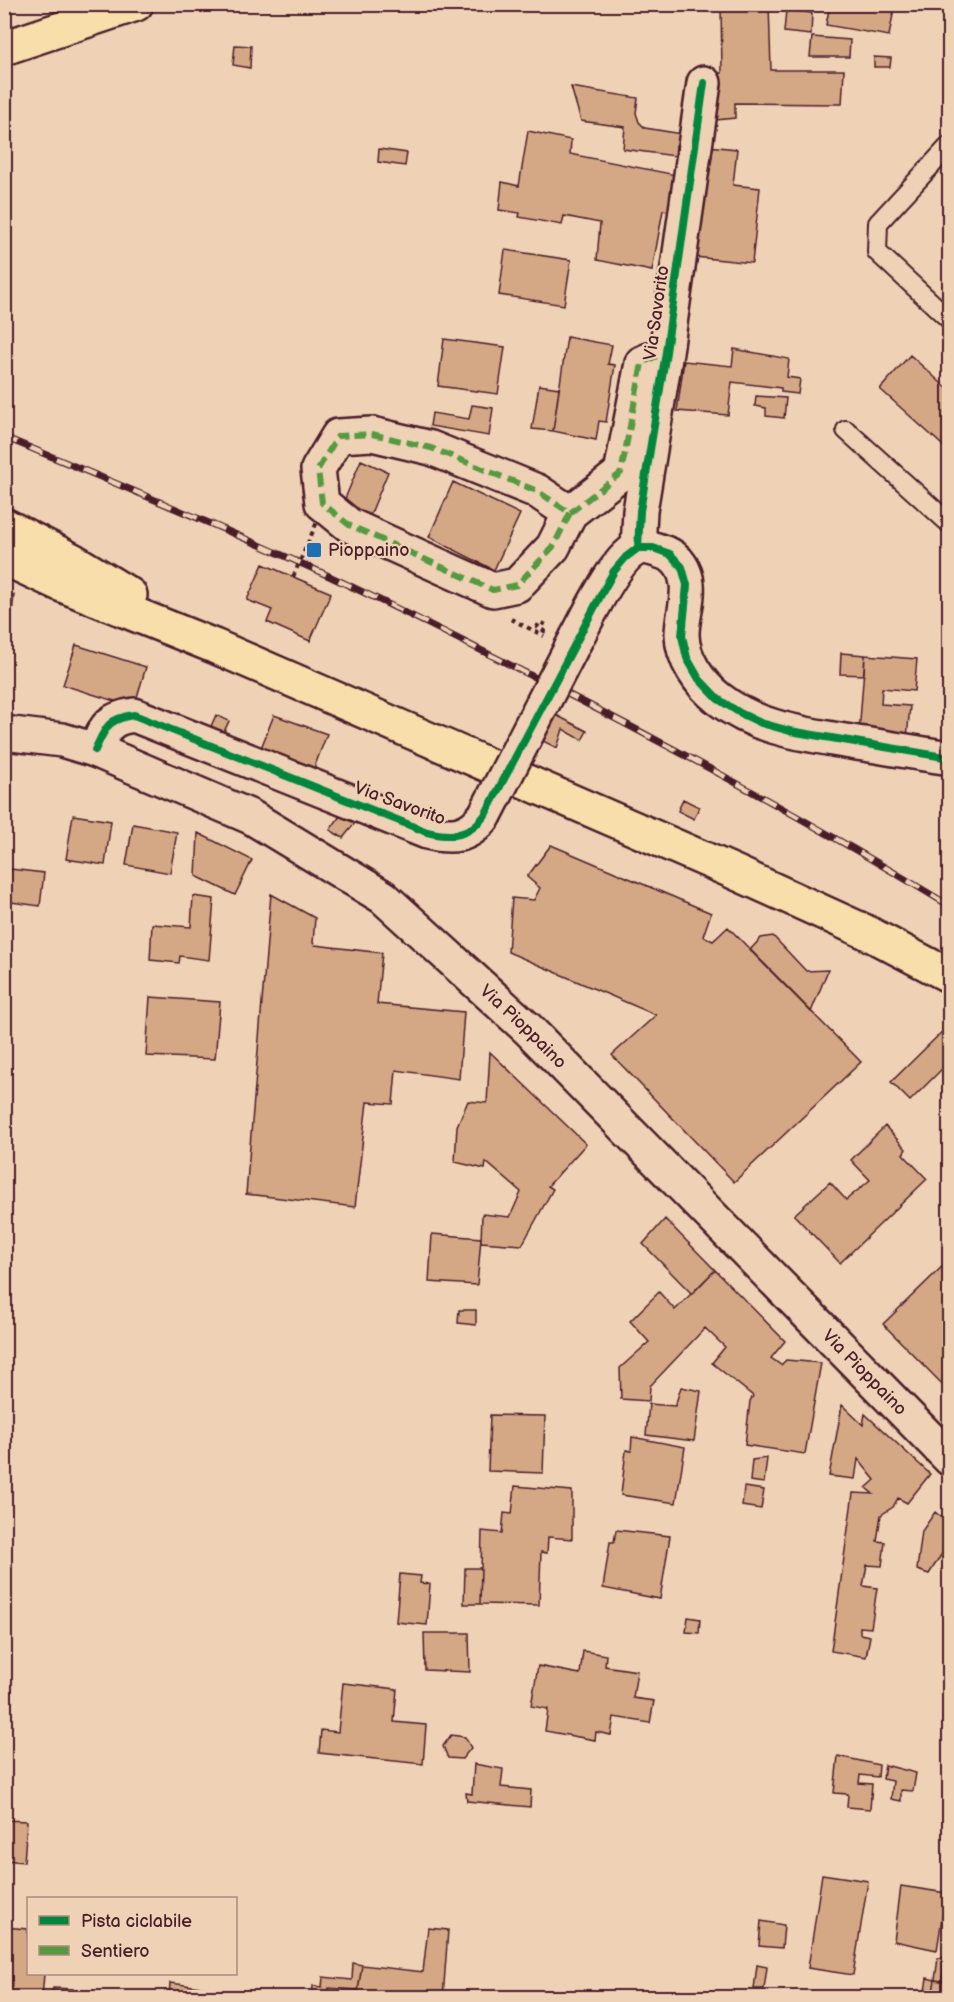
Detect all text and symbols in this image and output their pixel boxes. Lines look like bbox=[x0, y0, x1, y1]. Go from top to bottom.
street label: Via Savorito bbox=[639, 264, 674, 362]
place label: Pioppaino bbox=[328, 540, 409, 561]
marker: Pioppaino bbox=[305, 541, 323, 559]
street label: Via Savorito bbox=[351, 777, 448, 830]
street label: Via Pioppaino bbox=[475, 980, 571, 1073]
street label: Via Pioppaino bbox=[818, 1325, 911, 1420]
legend bbox=[27, 1897, 237, 1975]
text: Pista ciclabile bbox=[81, 1911, 192, 1932]
text: Sentiero bbox=[81, 1941, 150, 1962]

